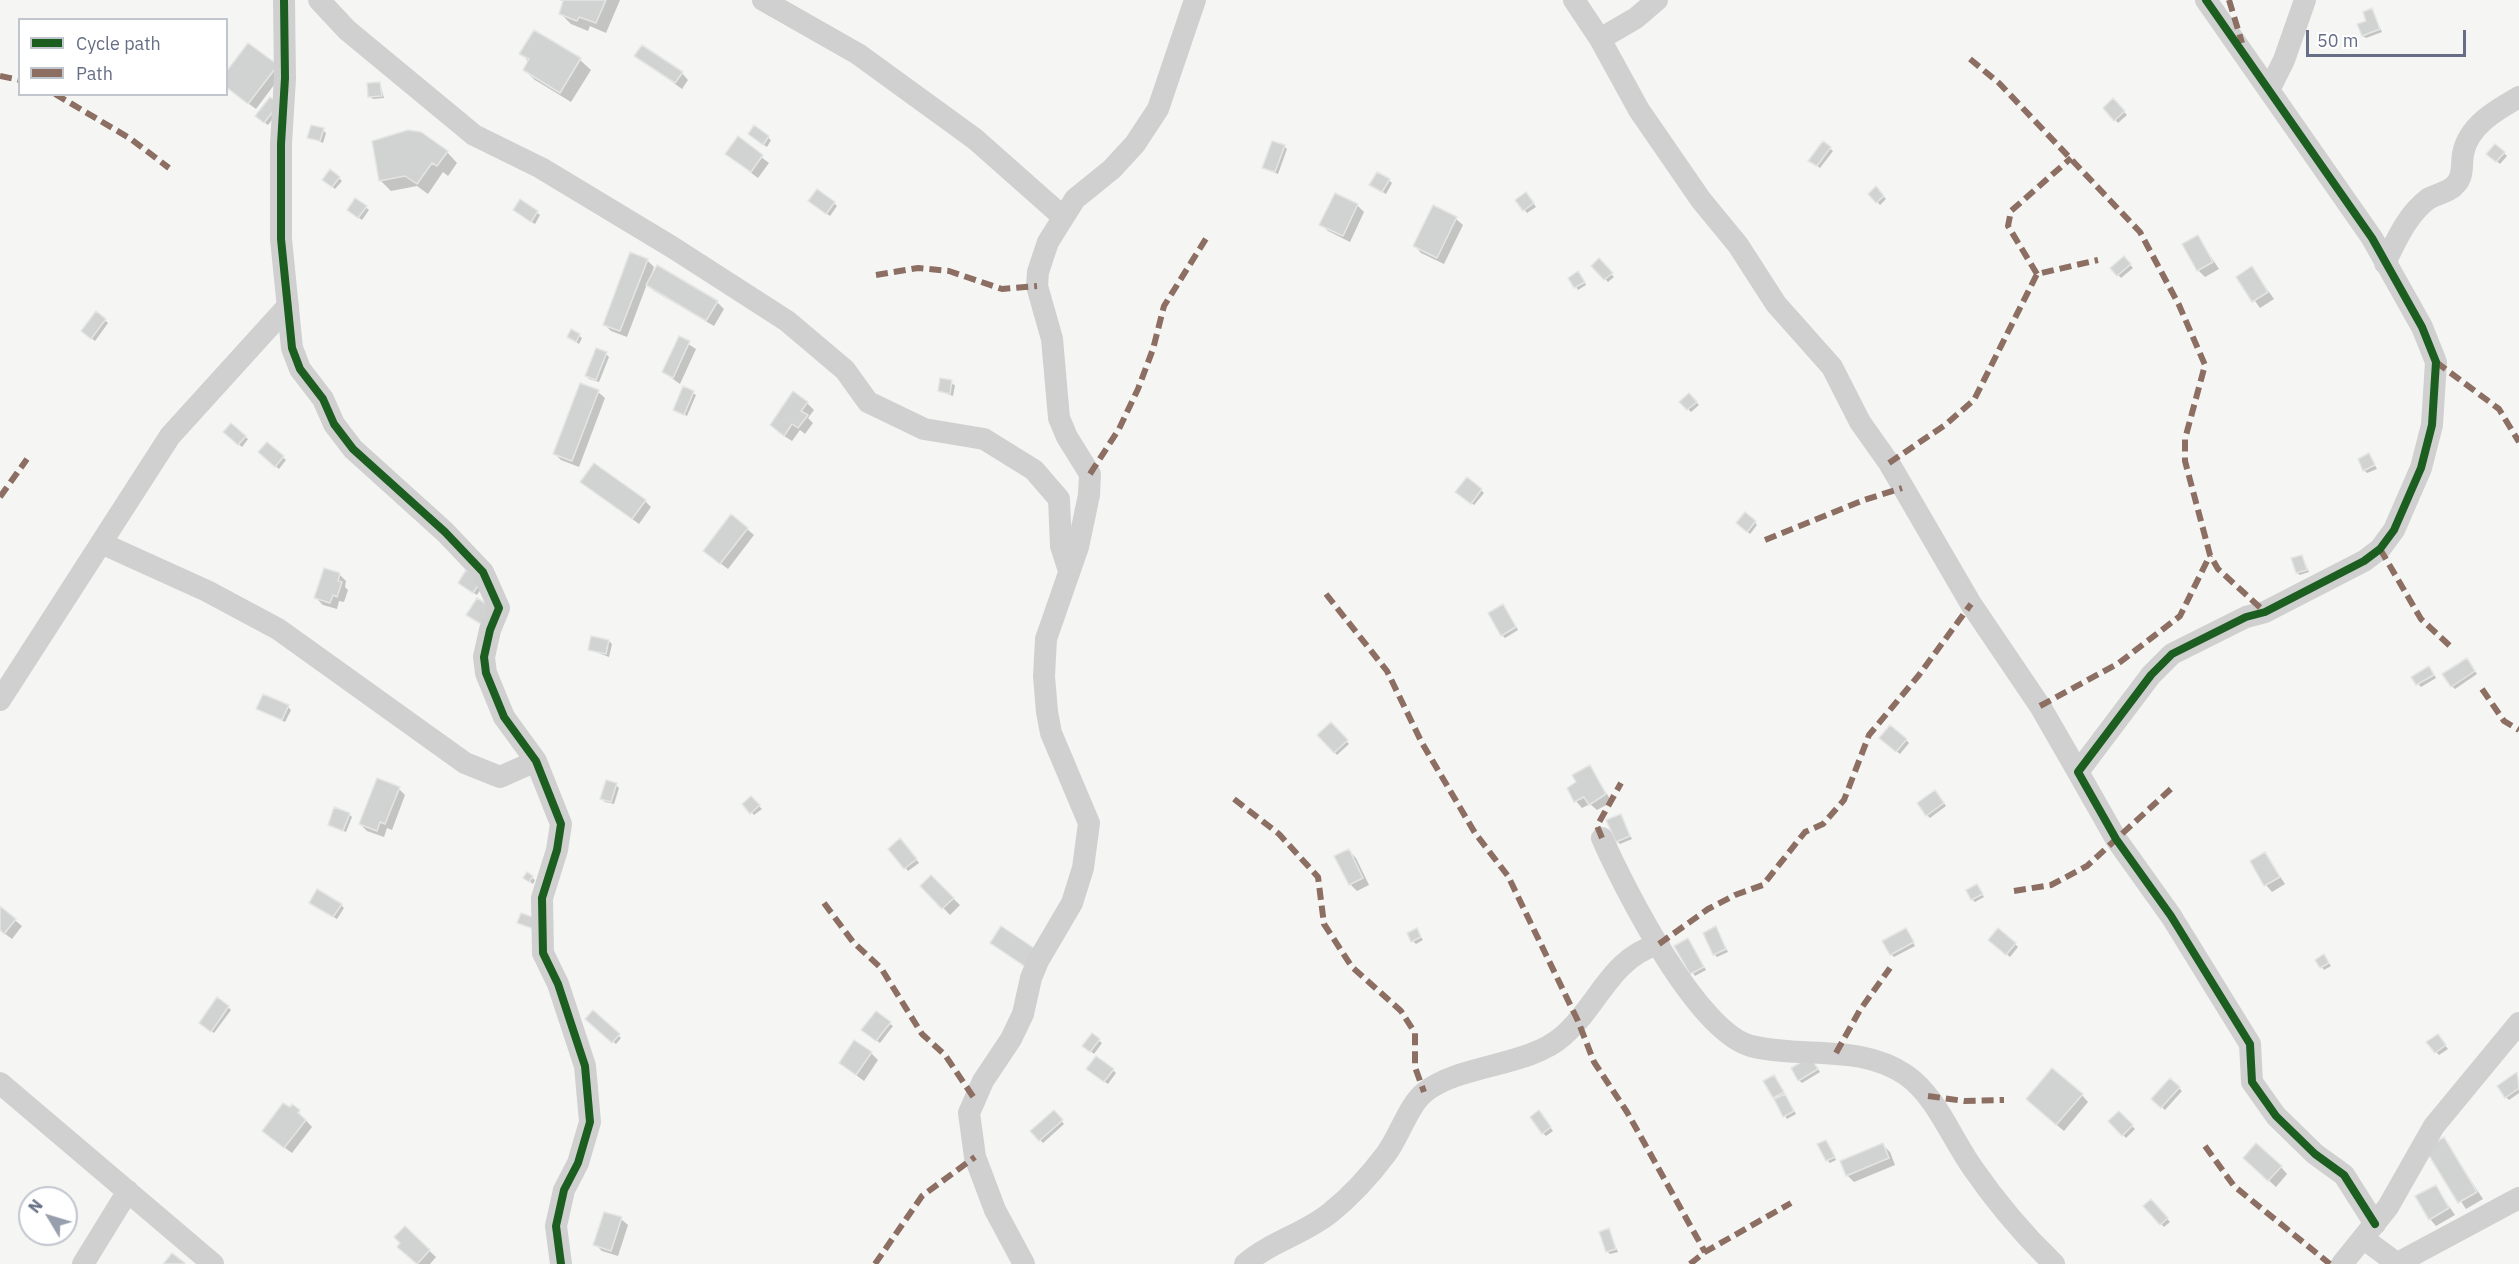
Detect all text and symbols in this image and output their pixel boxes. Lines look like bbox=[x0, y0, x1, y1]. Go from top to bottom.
legend bbox=[18, 18, 228, 96]
scale bar bbox=[2309, 18, 2470, 56]
text: 50 m bbox=[2317, 29, 2359, 52]
text: Cycle path bbox=[76, 32, 161, 55]
text: Path bbox=[76, 62, 113, 85]
north arrow bbox=[18, 1186, 78, 1246]
text: N bbox=[24, 1195, 47, 1217]

